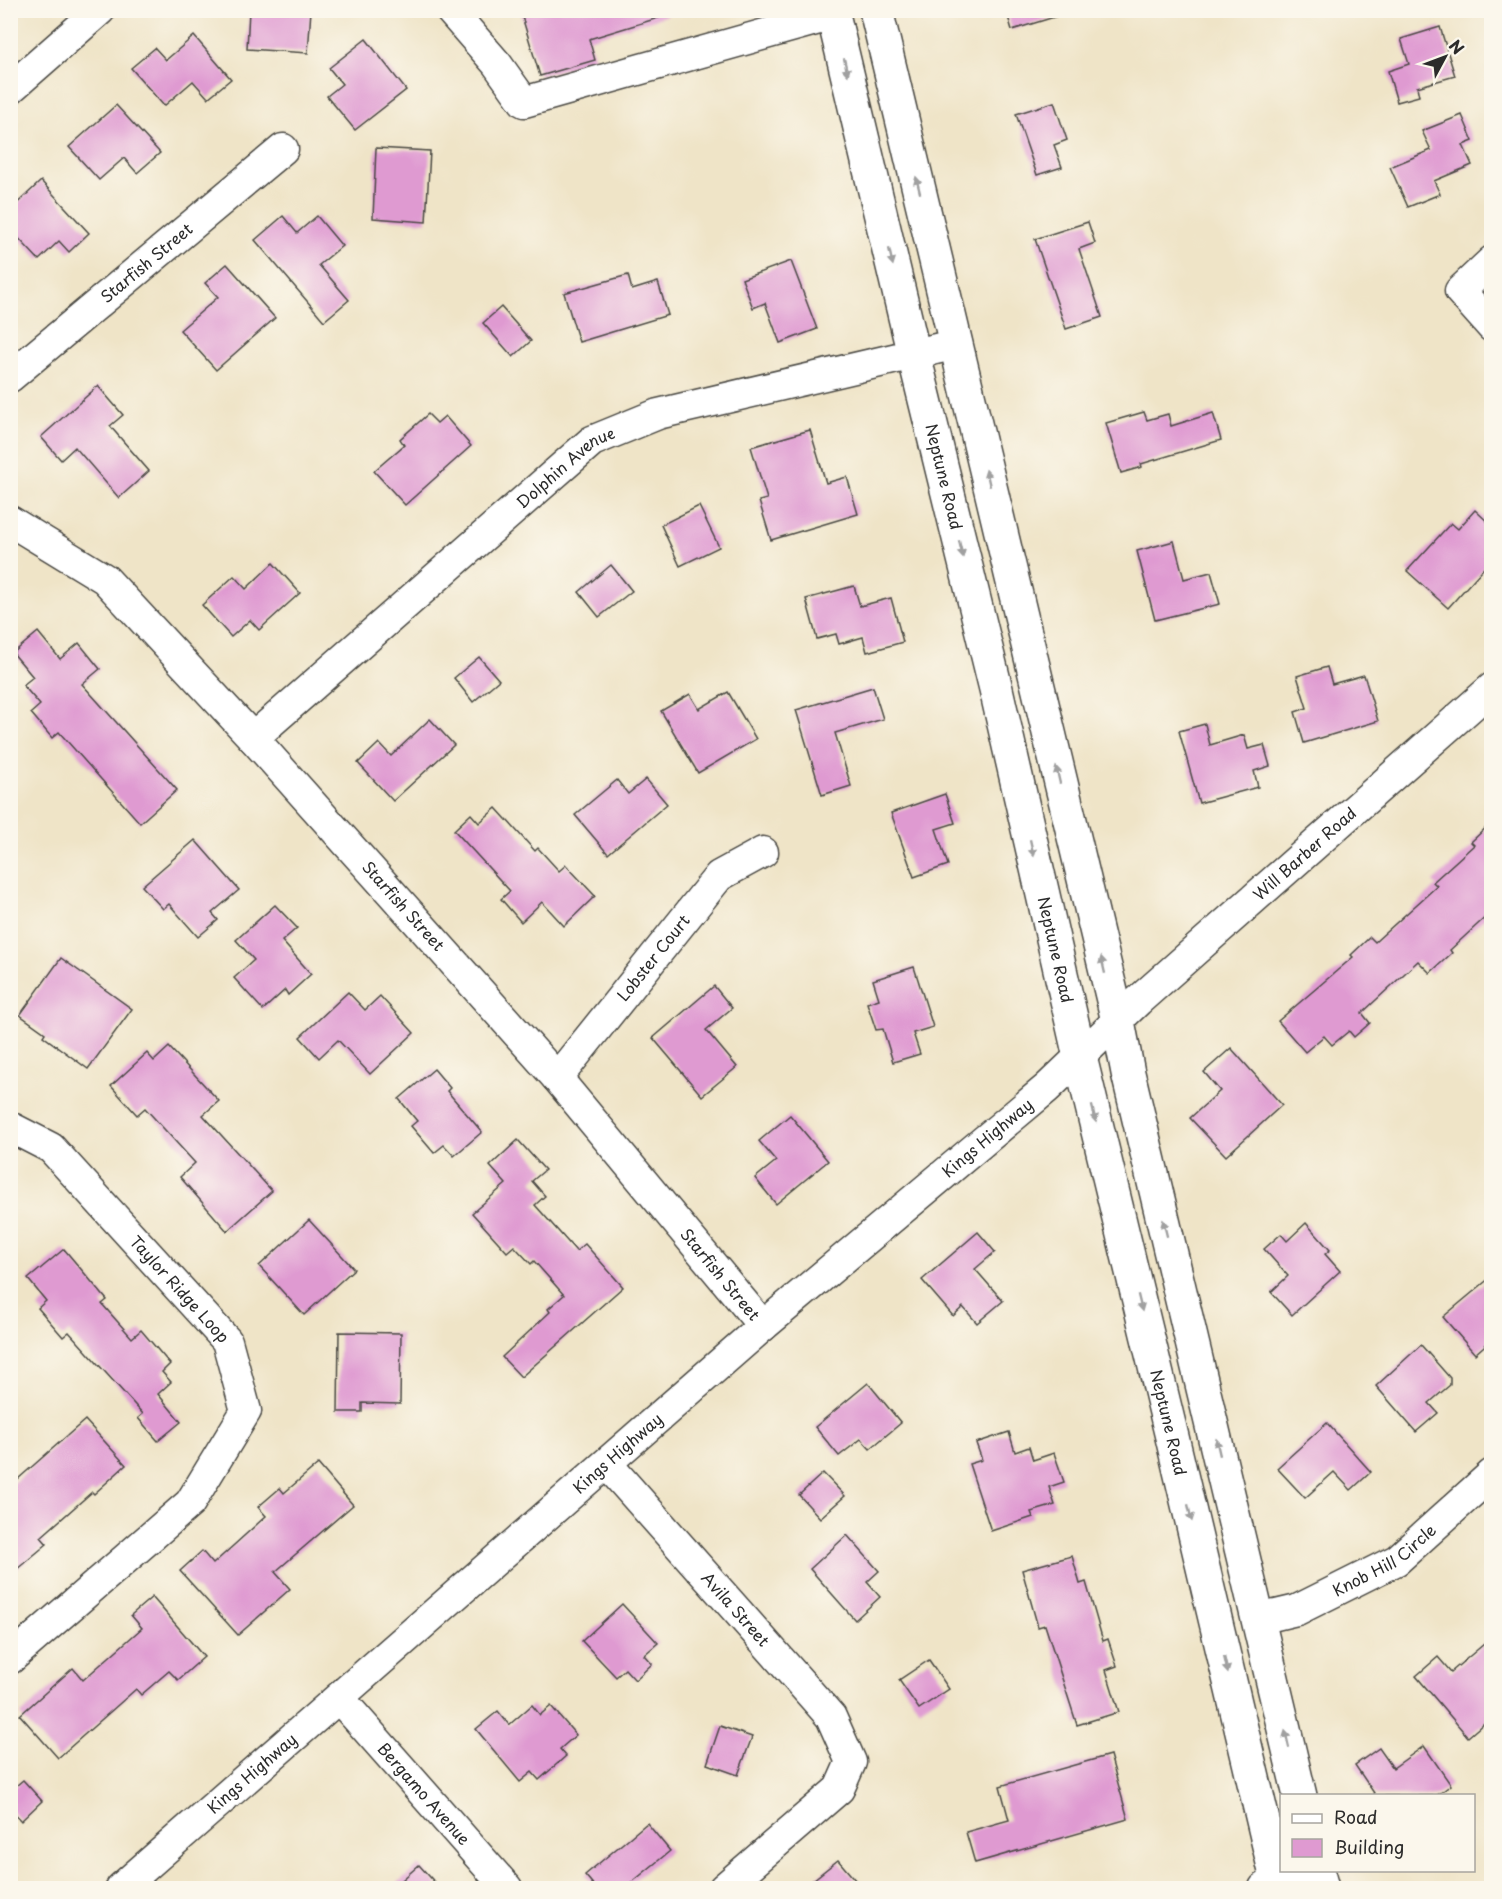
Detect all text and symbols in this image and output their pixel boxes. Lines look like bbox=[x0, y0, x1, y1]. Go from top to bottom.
north arrow bbox=[1415, 27, 1475, 87]
text: N bbox=[1444, 34, 1470, 59]
one-way arrow bbox=[841, 58, 851, 77]
one-way arrow bbox=[913, 176, 923, 194]
street label: Starfish Street bbox=[95, 216, 198, 308]
one-way arrow bbox=[886, 248, 896, 266]
street label: Dolphin Avenue bbox=[510, 420, 618, 513]
street label: Neptune Road bbox=[920, 421, 969, 532]
one-way arrow bbox=[983, 469, 993, 487]
one-way arrow bbox=[957, 540, 967, 558]
one-way arrow bbox=[1053, 766, 1063, 784]
street label: Will Barber Road bbox=[1247, 801, 1361, 905]
one-way arrow bbox=[1028, 839, 1037, 858]
street label: Starfish Street bbox=[357, 855, 451, 956]
street label: Neptune Road bbox=[1033, 894, 1080, 1005]
street label: Lobster Court bbox=[610, 908, 695, 1006]
one-way arrow bbox=[1098, 955, 1107, 974]
street label: Kings Highway bbox=[936, 1092, 1037, 1182]
one-way arrow bbox=[1089, 1105, 1099, 1123]
one-way arrow bbox=[1160, 1218, 1169, 1237]
street label: Starfish Street bbox=[675, 1222, 767, 1326]
street label: Taylor Ridge Loop bbox=[125, 1229, 236, 1347]
one-way arrow bbox=[1135, 1294, 1145, 1313]
street label: Neptune Road bbox=[1145, 1367, 1194, 1478]
street label: Kings Highway bbox=[567, 1407, 667, 1498]
one-way arrow bbox=[1212, 1437, 1222, 1456]
one-way arrow bbox=[1186, 1504, 1196, 1523]
street label: Knob Hill Circle bbox=[1328, 1518, 1441, 1601]
street label: Avila Street bbox=[697, 1566, 776, 1652]
one-way arrow bbox=[1222, 1656, 1232, 1675]
street label: Kings Highway bbox=[201, 1727, 301, 1819]
one-way arrow bbox=[1281, 1729, 1291, 1748]
street label: Bergamo Avenue bbox=[373, 1737, 477, 1850]
legend bbox=[1280, 1794, 1475, 1872]
text: Road bbox=[1334, 1803, 1378, 1830]
text: Building bbox=[1334, 1833, 1404, 1860]

